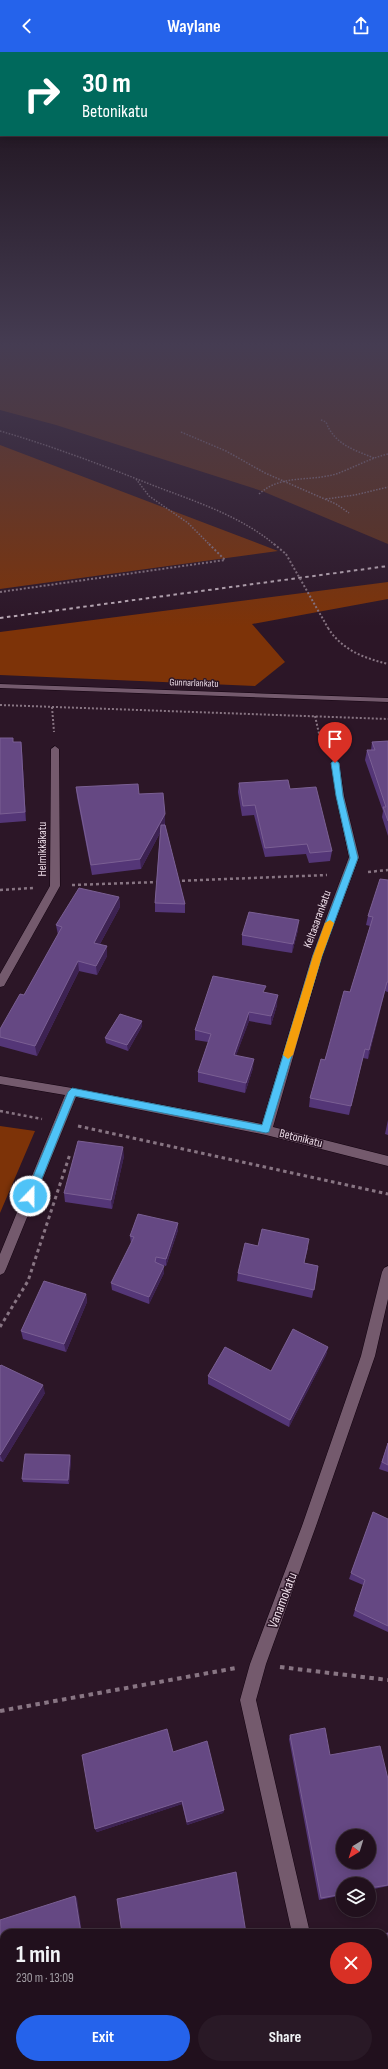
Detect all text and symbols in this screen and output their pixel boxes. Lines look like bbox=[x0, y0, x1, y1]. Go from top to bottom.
icon: back bbox=[16, 15, 38, 37]
icon: share bbox=[350, 15, 372, 37]
text: Waylane bbox=[167, 16, 221, 37]
text: 30 m bbox=[82, 67, 131, 100]
icon: right bbox=[16, 68, 68, 120]
text: Betonikatu bbox=[82, 101, 148, 122]
street label: Gunnarlankatu bbox=[169, 676, 219, 690]
pin bbox=[318, 722, 352, 763]
icon: arrive bbox=[324, 728, 346, 750]
street label: Helmikkäkatu bbox=[35, 822, 50, 876]
street label: Keltasarankatu bbox=[300, 888, 335, 950]
street label: Betonikatu bbox=[278, 1126, 324, 1151]
position arrow bbox=[9, 1175, 51, 1217]
street label: Vanamokatu bbox=[264, 1570, 301, 1630]
north arrow bbox=[336, 1829, 376, 1869]
map controls bbox=[336, 1829, 376, 1917]
button: layers bbox=[336, 1877, 376, 1917]
text: 1 min bbox=[16, 1940, 61, 1969]
button: close bbox=[330, 1942, 372, 1984]
text: 230 m · 13:09 bbox=[16, 1970, 74, 1986]
button: Exit bbox=[16, 2015, 190, 2061]
button: Share bbox=[198, 2015, 372, 2061]

